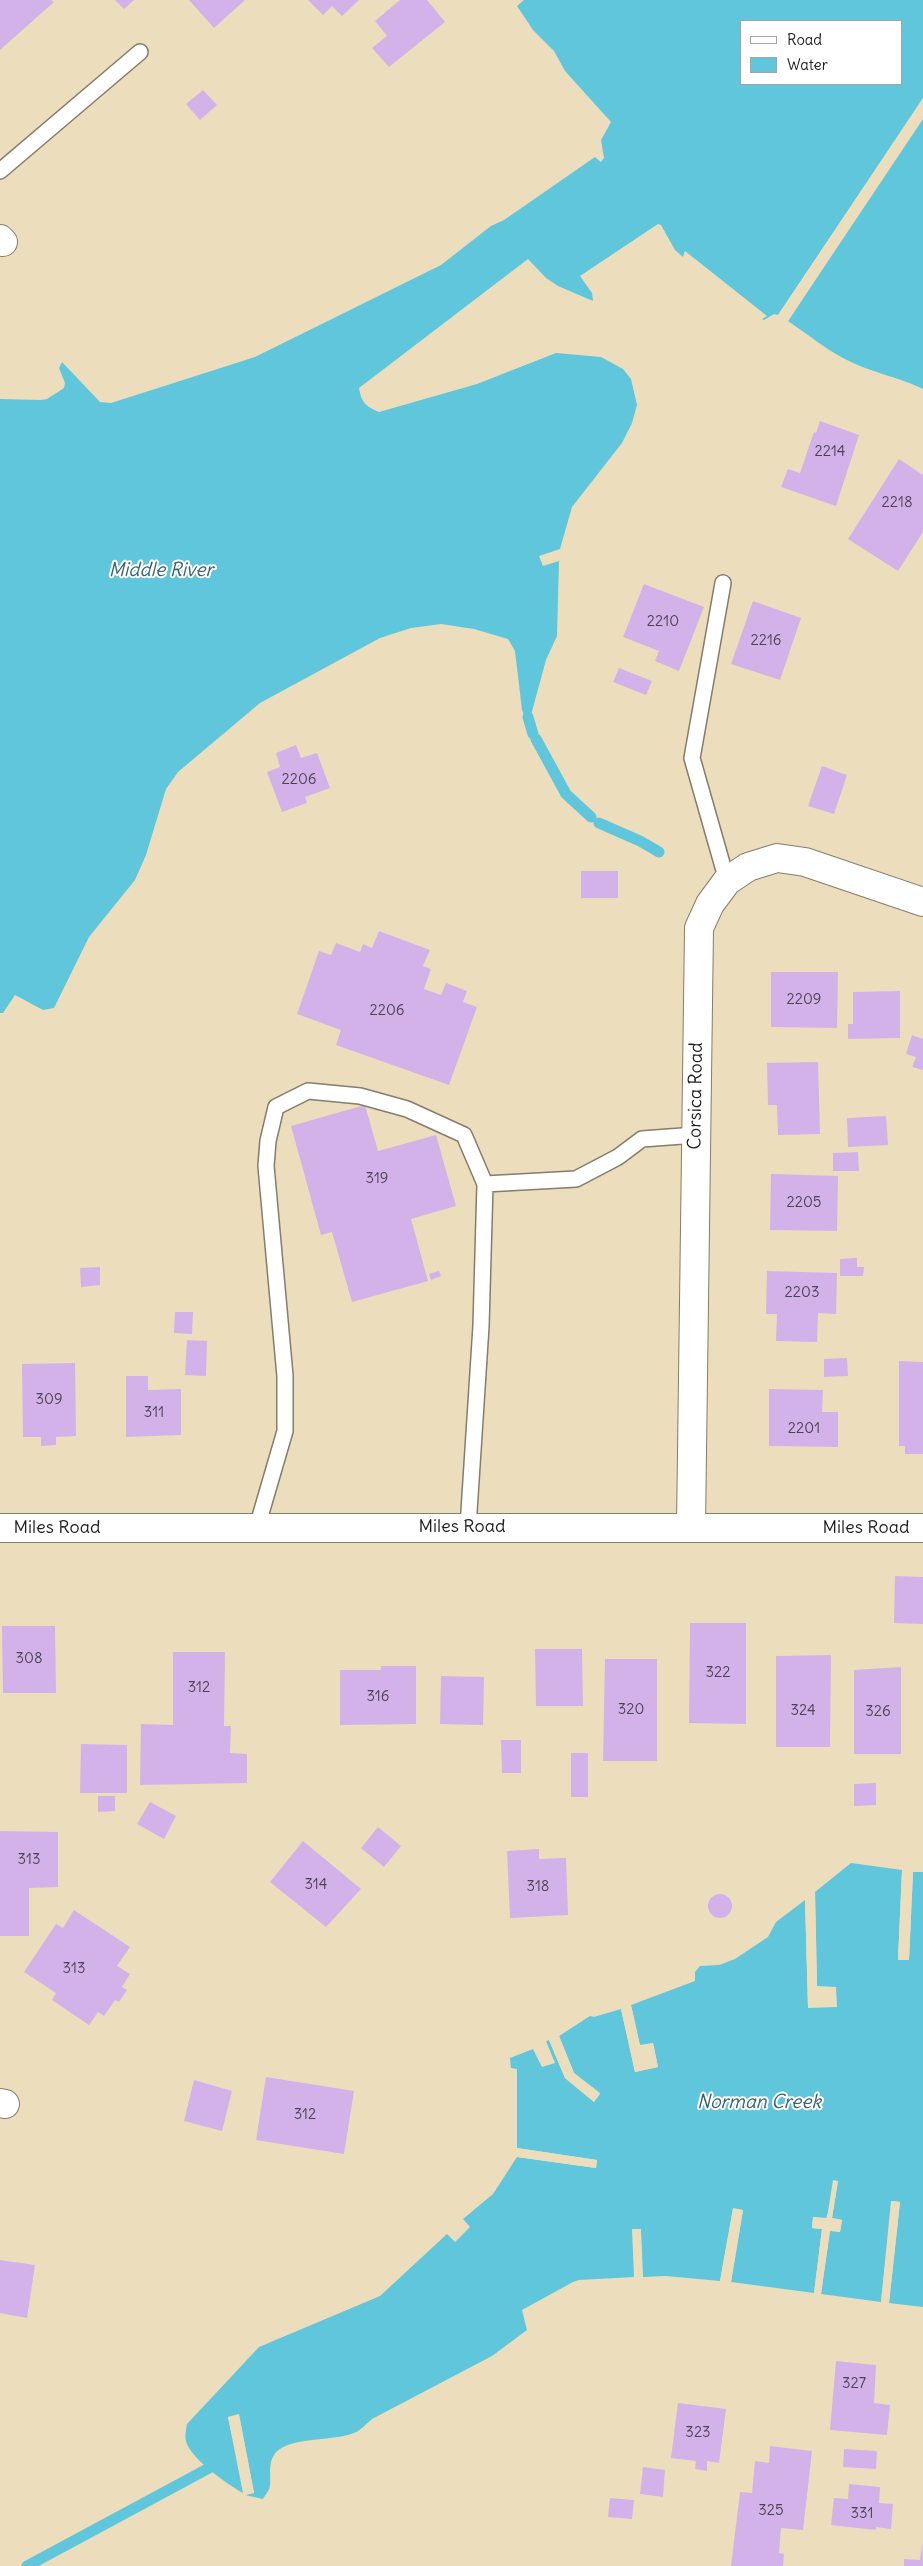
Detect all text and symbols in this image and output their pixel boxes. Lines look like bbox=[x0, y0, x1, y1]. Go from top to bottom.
legend bbox=[740, 20, 903, 85]
text: Road bbox=[787, 30, 822, 49]
text: Water bbox=[787, 55, 828, 74]
house number: 2214 bbox=[814, 443, 846, 461]
house number: 2218 bbox=[881, 494, 913, 512]
water label: Middle River bbox=[109, 560, 213, 582]
house number: 2210 bbox=[647, 613, 679, 631]
house number: 2216 bbox=[750, 632, 782, 650]
house number: 2206 bbox=[282, 771, 316, 789]
house number: 2209 bbox=[787, 991, 821, 1009]
house number: 2206 bbox=[370, 1002, 404, 1020]
street label: Corsica Road bbox=[684, 1042, 708, 1150]
house number: 319 bbox=[366, 1170, 388, 1188]
house number: 2205 bbox=[787, 1194, 821, 1212]
house number: 2203 bbox=[785, 1284, 819, 1302]
house number: 309 bbox=[35, 1391, 63, 1409]
house number: 311 bbox=[144, 1404, 164, 1422]
house number: 2201 bbox=[788, 1420, 820, 1438]
street label: Miles Road bbox=[419, 1516, 505, 1538]
street label: Miles Road bbox=[14, 1517, 100, 1539]
street label: Miles Road bbox=[823, 1517, 909, 1539]
house number: 308 bbox=[15, 1650, 43, 1668]
house number: 322 bbox=[706, 1664, 730, 1682]
house number: 312 bbox=[188, 1679, 210, 1697]
house number: 316 bbox=[367, 1688, 389, 1706]
house number: 320 bbox=[618, 1701, 644, 1719]
house number: 324 bbox=[790, 1702, 816, 1720]
house number: 326 bbox=[865, 1703, 891, 1721]
house number: 313 bbox=[18, 1851, 40, 1869]
house number: 314 bbox=[305, 1876, 327, 1894]
house number: 318 bbox=[527, 1878, 549, 1896]
house number: 313 bbox=[63, 1960, 85, 1978]
water label: Norman Creek bbox=[697, 2092, 821, 2114]
house number: 312 bbox=[294, 2106, 316, 2124]
house number: 327 bbox=[842, 2375, 866, 2393]
house number: 323 bbox=[685, 2424, 711, 2442]
house number: 325 bbox=[758, 2502, 784, 2520]
house number: 331 bbox=[851, 2505, 873, 2523]

